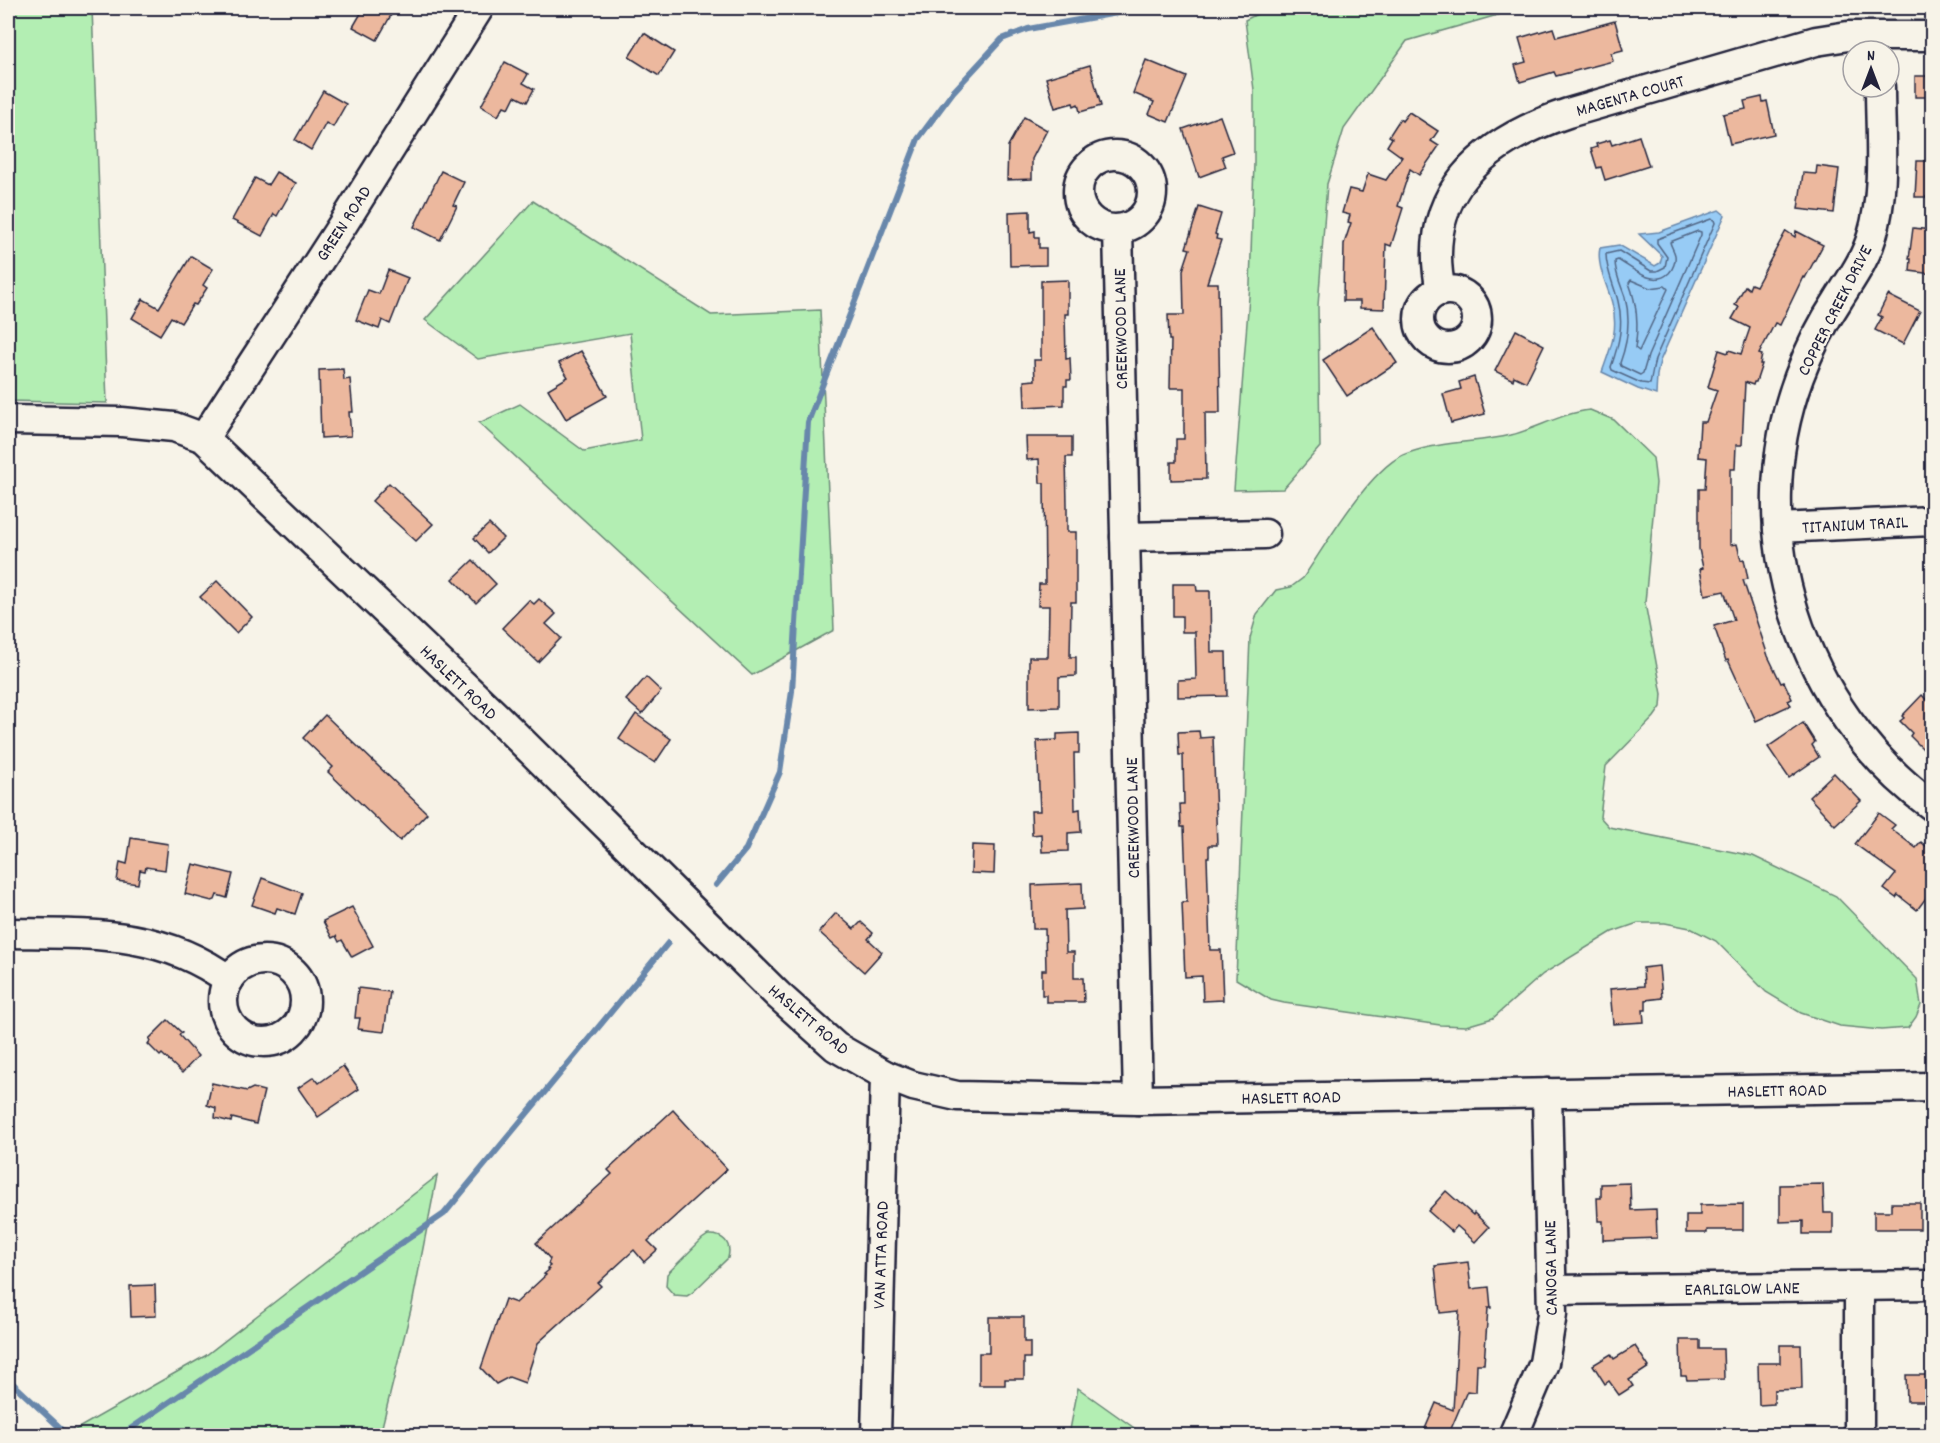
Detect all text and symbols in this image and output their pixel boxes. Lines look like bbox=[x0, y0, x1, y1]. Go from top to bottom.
north arrow bbox=[1841, 39, 1901, 99]
text: N bbox=[1867, 45, 1875, 68]
street label: MAGENTA COURT bbox=[1574, 70, 1688, 125]
street label: GREEN ROAD bbox=[311, 182, 379, 267]
street label: COPPER CREEK DRIVE bbox=[1793, 242, 1880, 381]
street label: CREEKWOOD LANE bbox=[1109, 268, 1136, 390]
street label: TITANIUM TRAIL bbox=[1801, 511, 1910, 542]
street label: HASLETT ROAD bbox=[413, 640, 502, 727]
street label: CREEKWOOD LANE bbox=[1121, 757, 1148, 879]
street label: HASLETT ROAD bbox=[761, 979, 853, 1062]
street label: HASLETT ROAD bbox=[1727, 1079, 1827, 1106]
street label: HASLETT ROAD bbox=[1241, 1086, 1341, 1113]
street label: VAN ATTA ROAD bbox=[868, 1201, 897, 1309]
street label: CANOGA LANE bbox=[1539, 1220, 1566, 1316]
street label: EARLIGLOW LANE bbox=[1684, 1277, 1800, 1304]

